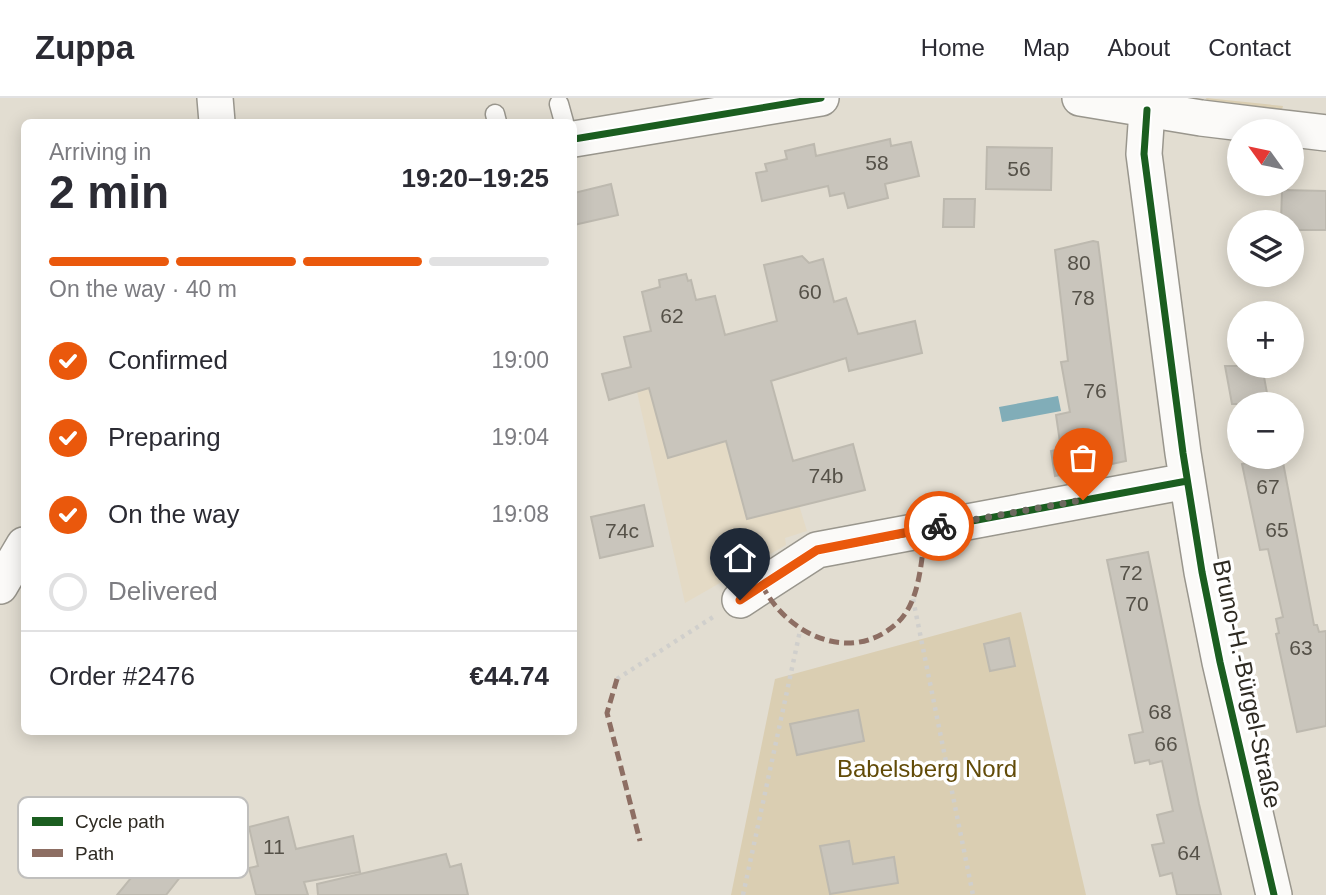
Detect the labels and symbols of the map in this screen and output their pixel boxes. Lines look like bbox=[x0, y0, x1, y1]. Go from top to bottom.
north arrow bbox=[1227, 119, 1304, 196]
house number: 58 bbox=[865, 151, 889, 174]
house number: 56 bbox=[1007, 157, 1031, 180]
house number: 80 bbox=[1067, 251, 1091, 274]
house number: 60 bbox=[798, 280, 822, 303]
house number: 78 bbox=[1071, 286, 1095, 309]
house number: 62 bbox=[660, 304, 684, 327]
house number: 76 bbox=[1083, 379, 1107, 402]
pin bbox=[1053, 428, 1113, 500]
house number: 74b bbox=[808, 464, 844, 487]
house number: 67 bbox=[1256, 475, 1280, 498]
courier bbox=[904, 491, 974, 561]
house number: 65 bbox=[1265, 518, 1289, 541]
house number: 74c bbox=[605, 519, 639, 542]
pin bbox=[710, 528, 770, 600]
street label: Bruno-H.-Bürgel-Straße bbox=[1208, 557, 1287, 811]
house number: 72 bbox=[1119, 561, 1143, 584]
house number: 70 bbox=[1125, 592, 1149, 615]
house number: 63 bbox=[1289, 636, 1313, 659]
house number: 68 bbox=[1148, 700, 1172, 723]
house number: 66 bbox=[1154, 732, 1178, 755]
park label: Babelsberg Nord bbox=[837, 755, 1017, 782]
legend bbox=[18, 797, 248, 878]
text: Cycle path bbox=[75, 811, 165, 832]
house number: 11 bbox=[263, 835, 285, 858]
house number: 64 bbox=[1177, 841, 1201, 864]
text: Path bbox=[75, 843, 114, 864]

